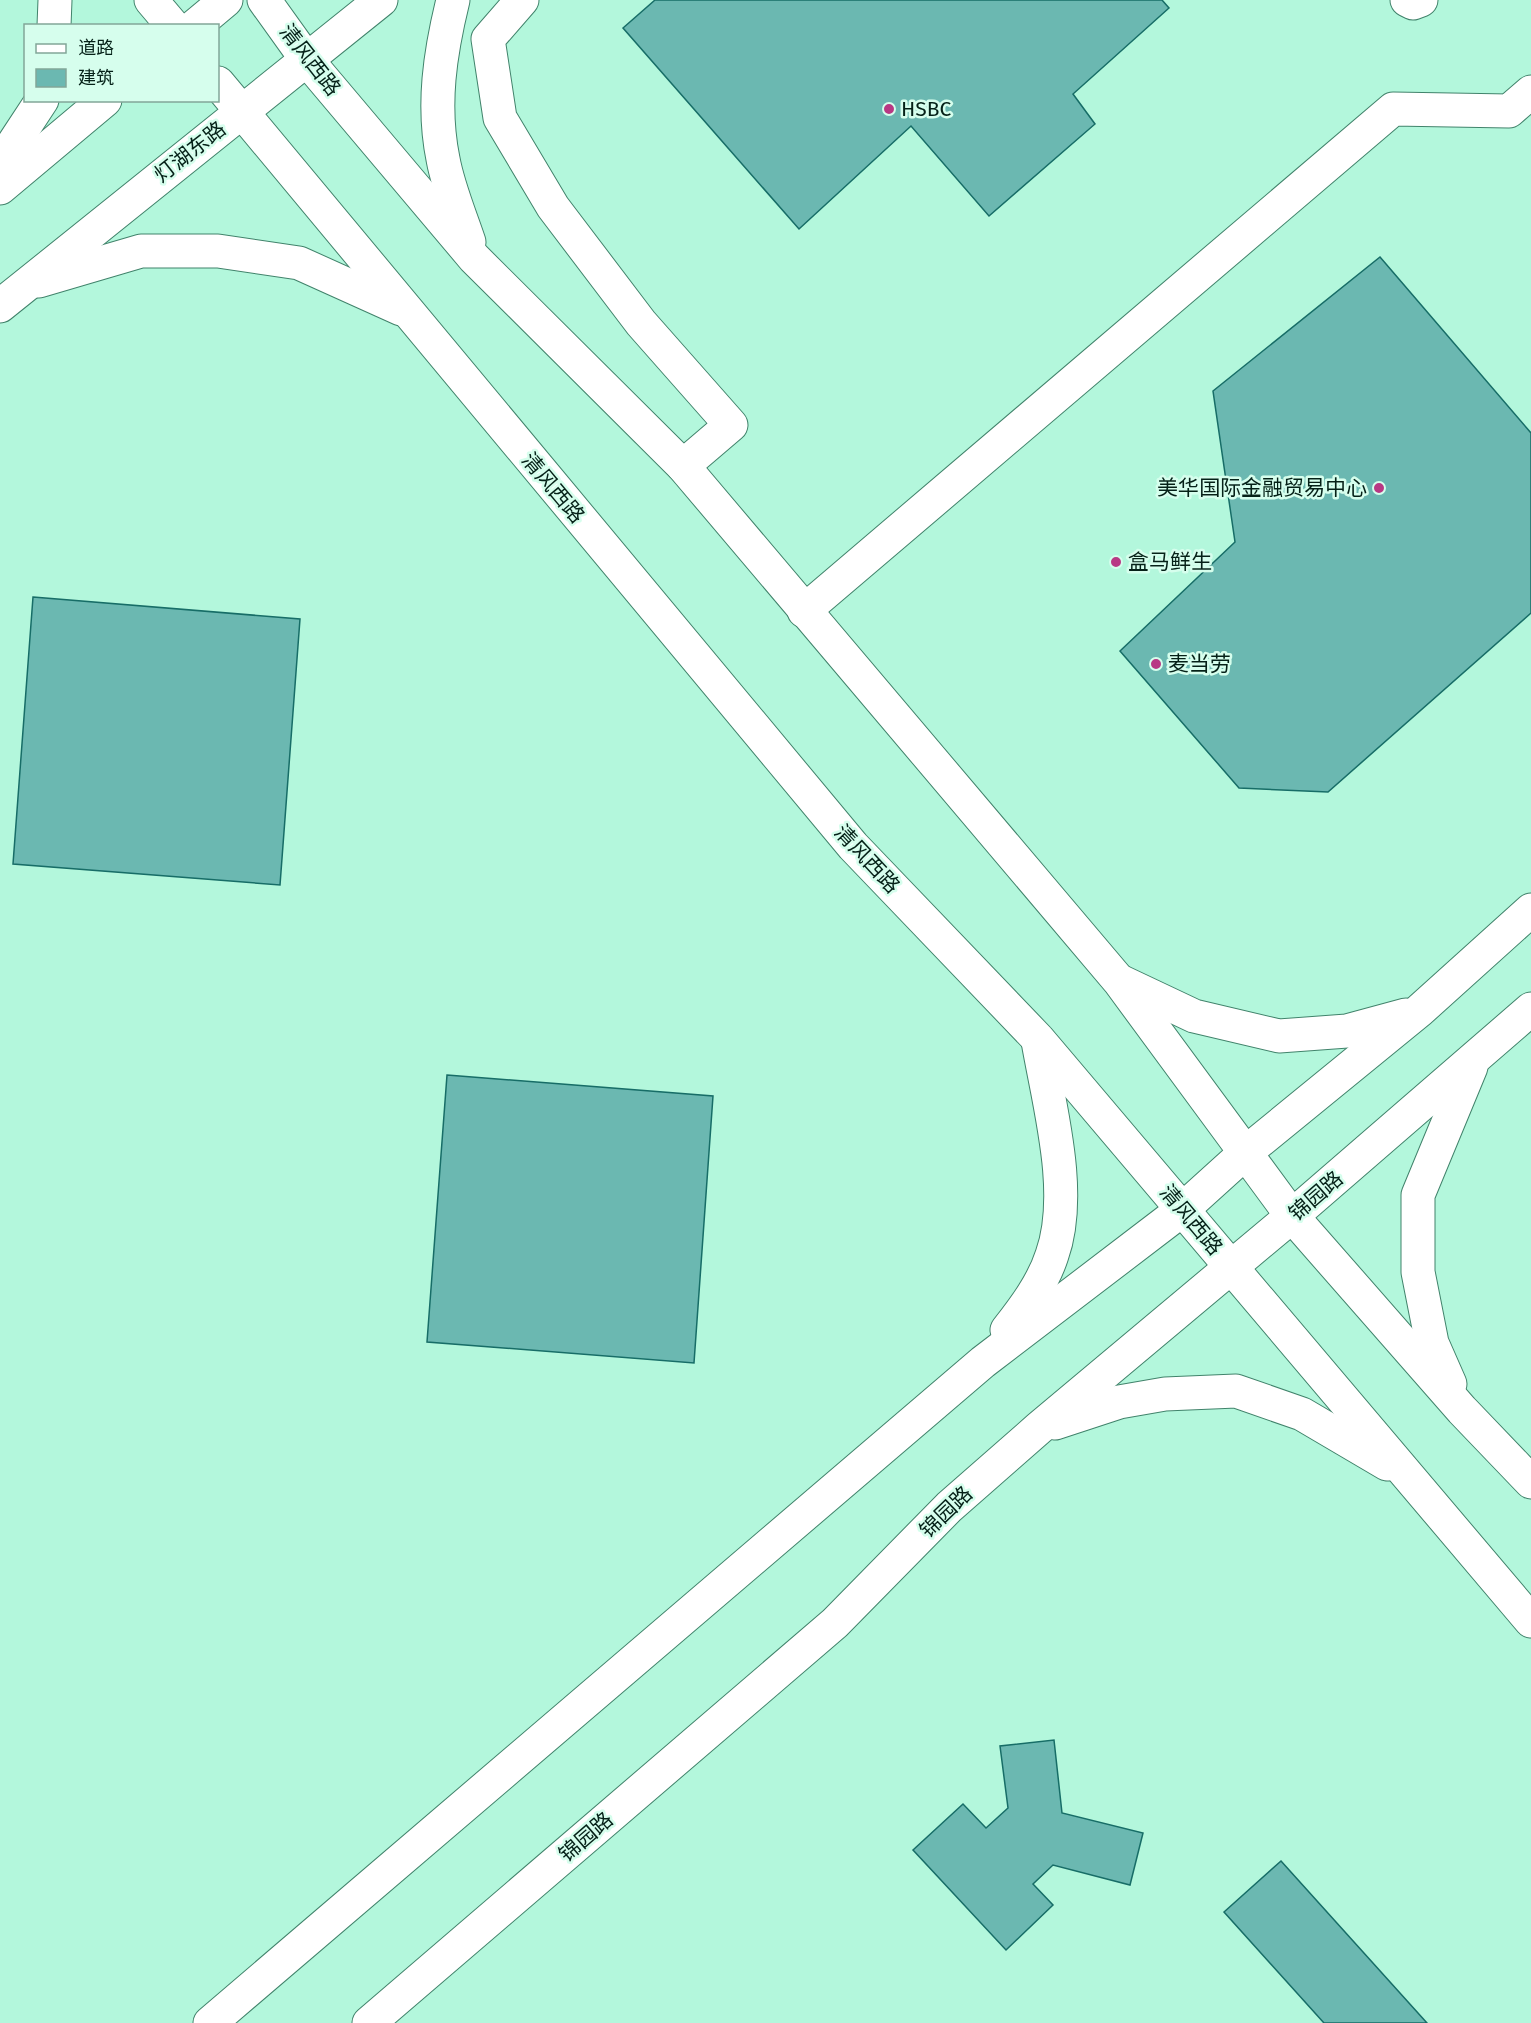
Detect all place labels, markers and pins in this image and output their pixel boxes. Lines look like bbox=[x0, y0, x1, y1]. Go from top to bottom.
place label: HSBC bbox=[901, 96, 951, 122]
marker: HSBC bbox=[882, 102, 896, 116]
place label: 美华国际金融贸易中心 bbox=[1157, 475, 1367, 501]
marker: 美华国际金融贸易中心 bbox=[1372, 481, 1386, 495]
place label: 盒马鲜生 bbox=[1128, 549, 1212, 575]
marker: 盒马鲜生 bbox=[1109, 555, 1123, 569]
place label: 麦当劳 bbox=[1168, 651, 1231, 677]
marker: 麦当劳 bbox=[1149, 657, 1163, 671]

